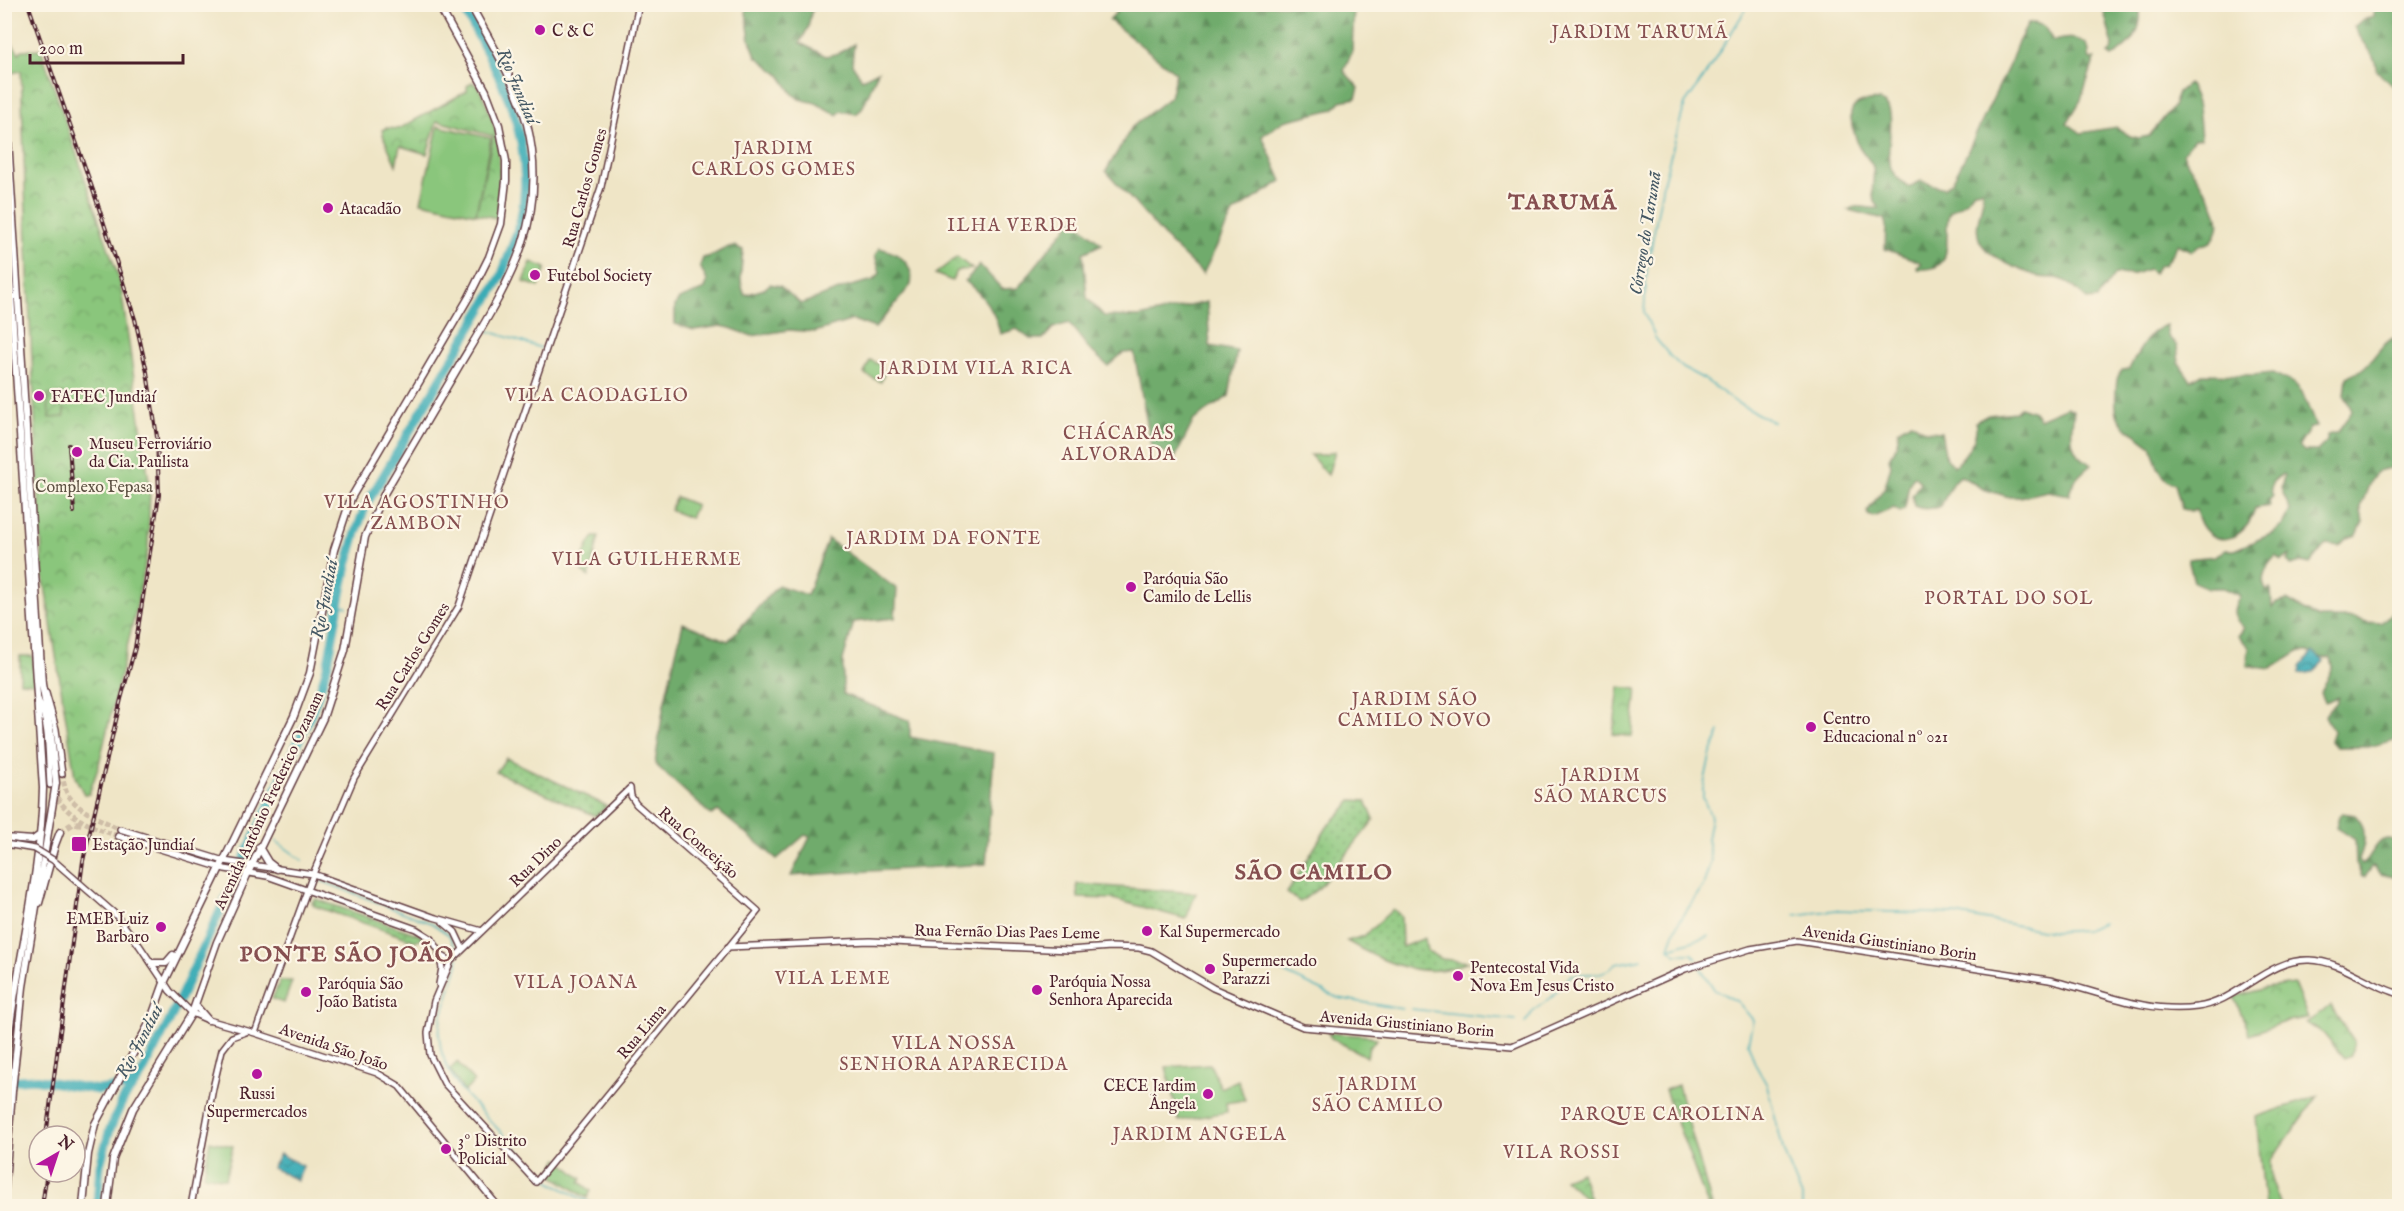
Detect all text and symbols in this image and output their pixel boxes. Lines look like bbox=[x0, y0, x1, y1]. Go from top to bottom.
district label: JARDIM TARUMÃ bbox=[1549, 20, 1729, 45]
place label: C & C bbox=[552, 22, 594, 42]
marker: C & C bbox=[533, 23, 547, 37]
scale bar bbox=[30, 27, 183, 65]
text: 200 m bbox=[39, 38, 83, 61]
water label: Rio Jundiaí bbox=[490, 45, 544, 131]
street label: Rua Carlos Gomes bbox=[559, 126, 613, 251]
district label: JARDIM CARLOS GOMES bbox=[691, 138, 857, 182]
water label: Córrego do Tarumã bbox=[1625, 169, 1668, 297]
district label: TARUMÃ bbox=[1507, 189, 1618, 217]
place label: Atacadão bbox=[339, 200, 401, 220]
marker: Atacadão bbox=[321, 201, 335, 215]
district label: ILHA VERDE bbox=[947, 215, 1079, 238]
place label: Futebol Society bbox=[547, 267, 652, 287]
marker: Futebol Society bbox=[528, 268, 542, 282]
district label: JARDIM VILA RICA bbox=[877, 358, 1073, 381]
district label: VILA CAODAGLIO bbox=[504, 385, 689, 408]
place label: FATEC Jundiaí bbox=[51, 388, 157, 408]
marker: FATEC Jundiaí bbox=[32, 389, 46, 403]
district label: CHÁCARAS ALVORADA bbox=[1061, 421, 1176, 467]
place label: Museu Ferroviário da Cia. Paulista bbox=[89, 435, 212, 473]
marker: Museu Ferroviário da Cia. Paulista bbox=[70, 445, 84, 459]
park label: Complexo Fepasa bbox=[35, 478, 153, 498]
district label: VILA AGOSTINHO ZAMBON bbox=[323, 492, 510, 536]
district label: JARDIM DA FONTE bbox=[844, 528, 1042, 551]
district label: VILA GUILHERME bbox=[551, 549, 742, 572]
water label: Rio Jundiaí bbox=[307, 555, 345, 641]
place label: Paróquia São Camilo de Lellis bbox=[1143, 570, 1252, 608]
marker: Paróquia São Camilo de Lellis bbox=[1124, 580, 1138, 594]
district label: PORTAL DO SOL bbox=[1924, 588, 2094, 611]
street label: Rua Carlos Gomes bbox=[372, 599, 455, 715]
district label: JARDIM SÃO CAMILO NOVO bbox=[1338, 687, 1492, 733]
street label: Avenida Antônio Frederico Ozanam bbox=[210, 689, 329, 914]
place label: Centro Educacional nº 021 bbox=[1823, 710, 1948, 748]
marker: Centro Educacional nº 021 bbox=[1804, 720, 1818, 734]
district label: JARDIM SÃO MARCUS bbox=[1534, 765, 1668, 809]
street label: Rua Conceição bbox=[653, 803, 742, 884]
street label: Rua Dino bbox=[506, 832, 567, 892]
marker: Estação Jundiaí bbox=[70, 835, 88, 853]
place label: Estação Jundiaí bbox=[92, 836, 196, 856]
district label: SÃO CAMILO bbox=[1235, 859, 1393, 887]
place label: EMEB Luiz Barbaro bbox=[66, 910, 149, 948]
marker: EMEB Luiz Barbaro bbox=[154, 920, 168, 934]
street label: Rua Fernão Dias Paes Leme bbox=[914, 921, 1100, 945]
street label: Avenida Giustiniano Borin bbox=[1801, 922, 1978, 966]
place label: Kal Supermercado bbox=[1159, 923, 1281, 943]
marker: Kal Supermercado bbox=[1140, 924, 1154, 938]
district label: PONTE SÃO JOÃO bbox=[240, 941, 454, 969]
place label: Supermercado Parazzi bbox=[1222, 952, 1317, 990]
place label: Pentecostal Vida Nova Em Jesus Cristo bbox=[1470, 959, 1614, 997]
marker: Supermercado Parazzi bbox=[1203, 962, 1217, 976]
district label: VILA LEME bbox=[774, 968, 891, 991]
marker: Pentecostal Vida Nova Em Jesus Cristo bbox=[1451, 969, 1465, 983]
district label: VILA JOANA bbox=[513, 972, 638, 995]
place label: Paróquia Nossa Senhora Aparecida bbox=[1049, 973, 1173, 1011]
place label: Paróquia São João Batista bbox=[316, 975, 404, 1013]
marker: Paróquia Nossa Senhora Aparecida bbox=[1030, 983, 1044, 997]
marker: Paróquia São João Batista bbox=[299, 985, 313, 999]
water label: Rio Jundiaí bbox=[111, 998, 171, 1083]
street label: Rua Lima bbox=[614, 1001, 671, 1064]
street label: Avenida Giustiniano Borin bbox=[1318, 1007, 1495, 1043]
street label: Avenida São João bbox=[275, 1020, 391, 1076]
district label: VILA NOSSA SENHORA APARECIDA bbox=[839, 1033, 1069, 1077]
marker: Russi Supermercados bbox=[250, 1067, 264, 1081]
district label: JARDIM SÃO CAMILO bbox=[1312, 1074, 1444, 1118]
place label: CECE Jardim Ângela bbox=[1103, 1077, 1196, 1115]
place label: Russi Supermercados bbox=[207, 1085, 308, 1123]
marker: CECE Jardim Ângela bbox=[1201, 1087, 1215, 1101]
district label: PARQUE CAROLINA bbox=[1561, 1104, 1765, 1127]
north arrow bbox=[27, 1124, 87, 1184]
district label: JARDIM ANGELA bbox=[1111, 1124, 1287, 1147]
text: N bbox=[53, 1131, 77, 1156]
place label: 3º Distrito Policial bbox=[458, 1132, 527, 1170]
marker: 3º Distrito Policial bbox=[439, 1142, 453, 1156]
district label: VILA ROSSI bbox=[1502, 1142, 1621, 1165]

